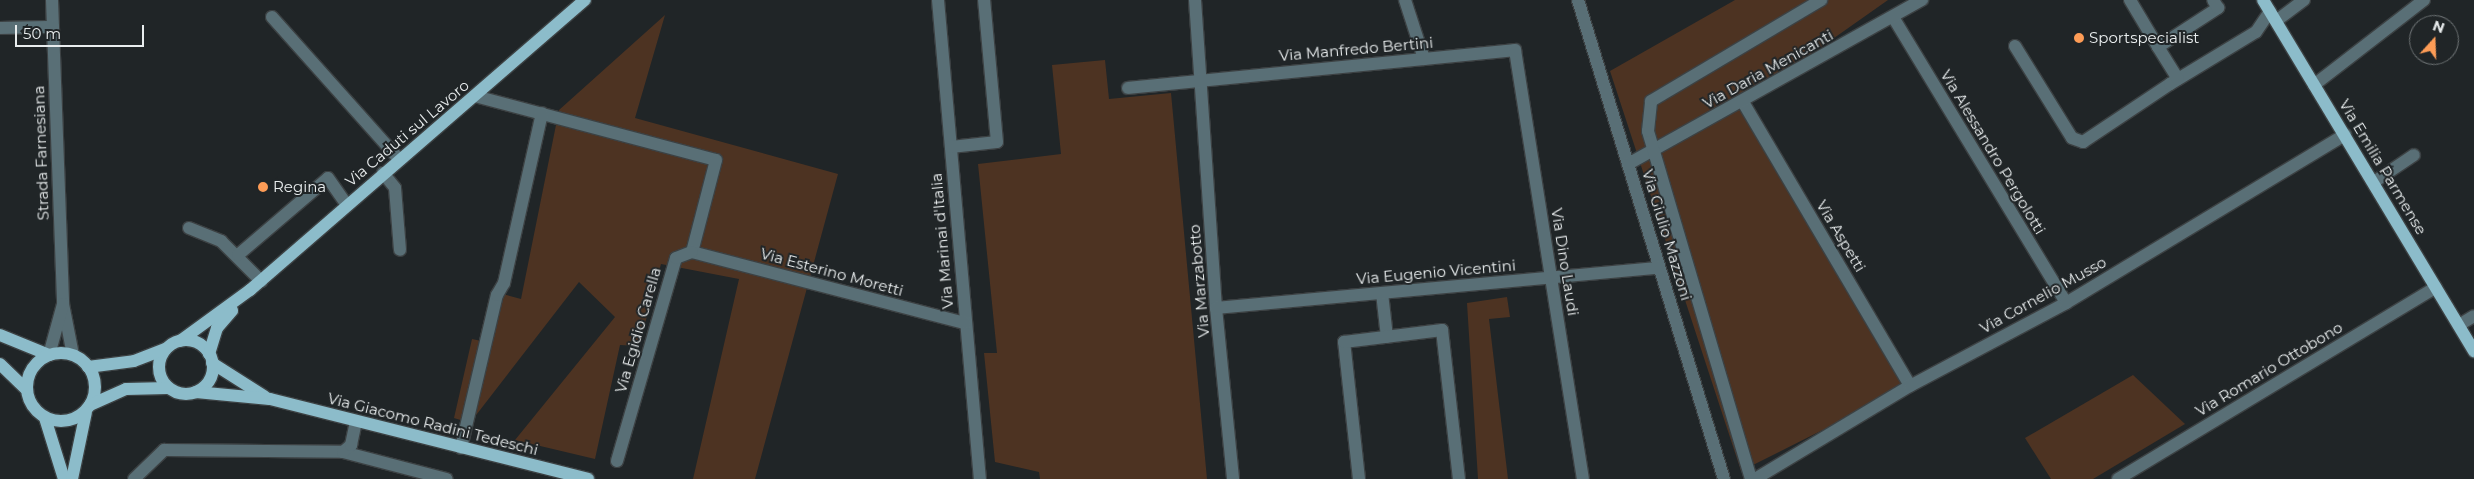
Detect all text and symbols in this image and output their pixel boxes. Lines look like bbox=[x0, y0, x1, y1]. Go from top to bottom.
scale bar bbox=[18, 15, 146, 47]
north arrow bbox=[2409, 15, 2459, 65]
text: N bbox=[2430, 16, 2447, 37]
text: 50 m bbox=[23, 24, 61, 43]
street label: Via Daria Menicanti bbox=[1700, 26, 1836, 112]
place label: Sportspecialist bbox=[2089, 29, 2199, 47]
marker: Sportspecialist bbox=[2073, 32, 2085, 44]
street label: Via Manfredo Bertini bbox=[1278, 33, 1434, 65]
street label: Via Alessandro Pergolotti bbox=[1937, 67, 2049, 237]
street label: Via Caduti sul Lavoro bbox=[341, 76, 473, 190]
street label: Strada Farnesiana bbox=[30, 85, 52, 221]
street label: Via Emilia Parmense bbox=[2335, 96, 2431, 238]
street label: Via Giulio Mazzoni bbox=[1638, 167, 1696, 303]
street label: Via Marinai d'Italia bbox=[927, 172, 957, 310]
place label: Regina bbox=[273, 178, 326, 196]
marker: Regina bbox=[257, 181, 269, 193]
street label: Via Aspetti bbox=[1813, 197, 1869, 275]
street label: Via Dino Laudi bbox=[1548, 207, 1582, 317]
street label: Via Marzabotto bbox=[1185, 224, 1213, 338]
street label: Via Esterino Moretti bbox=[759, 244, 905, 300]
street label: Via Cornelio Musso bbox=[1977, 253, 2109, 337]
street label: Via Eugenio Vicentini bbox=[1356, 256, 1516, 288]
street label: Via Egidio Carella bbox=[611, 265, 665, 395]
street label: Via Romario Ottobono bbox=[2192, 318, 2346, 420]
street label: Via Giacomo Radini Tedeschi bbox=[326, 389, 540, 459]

